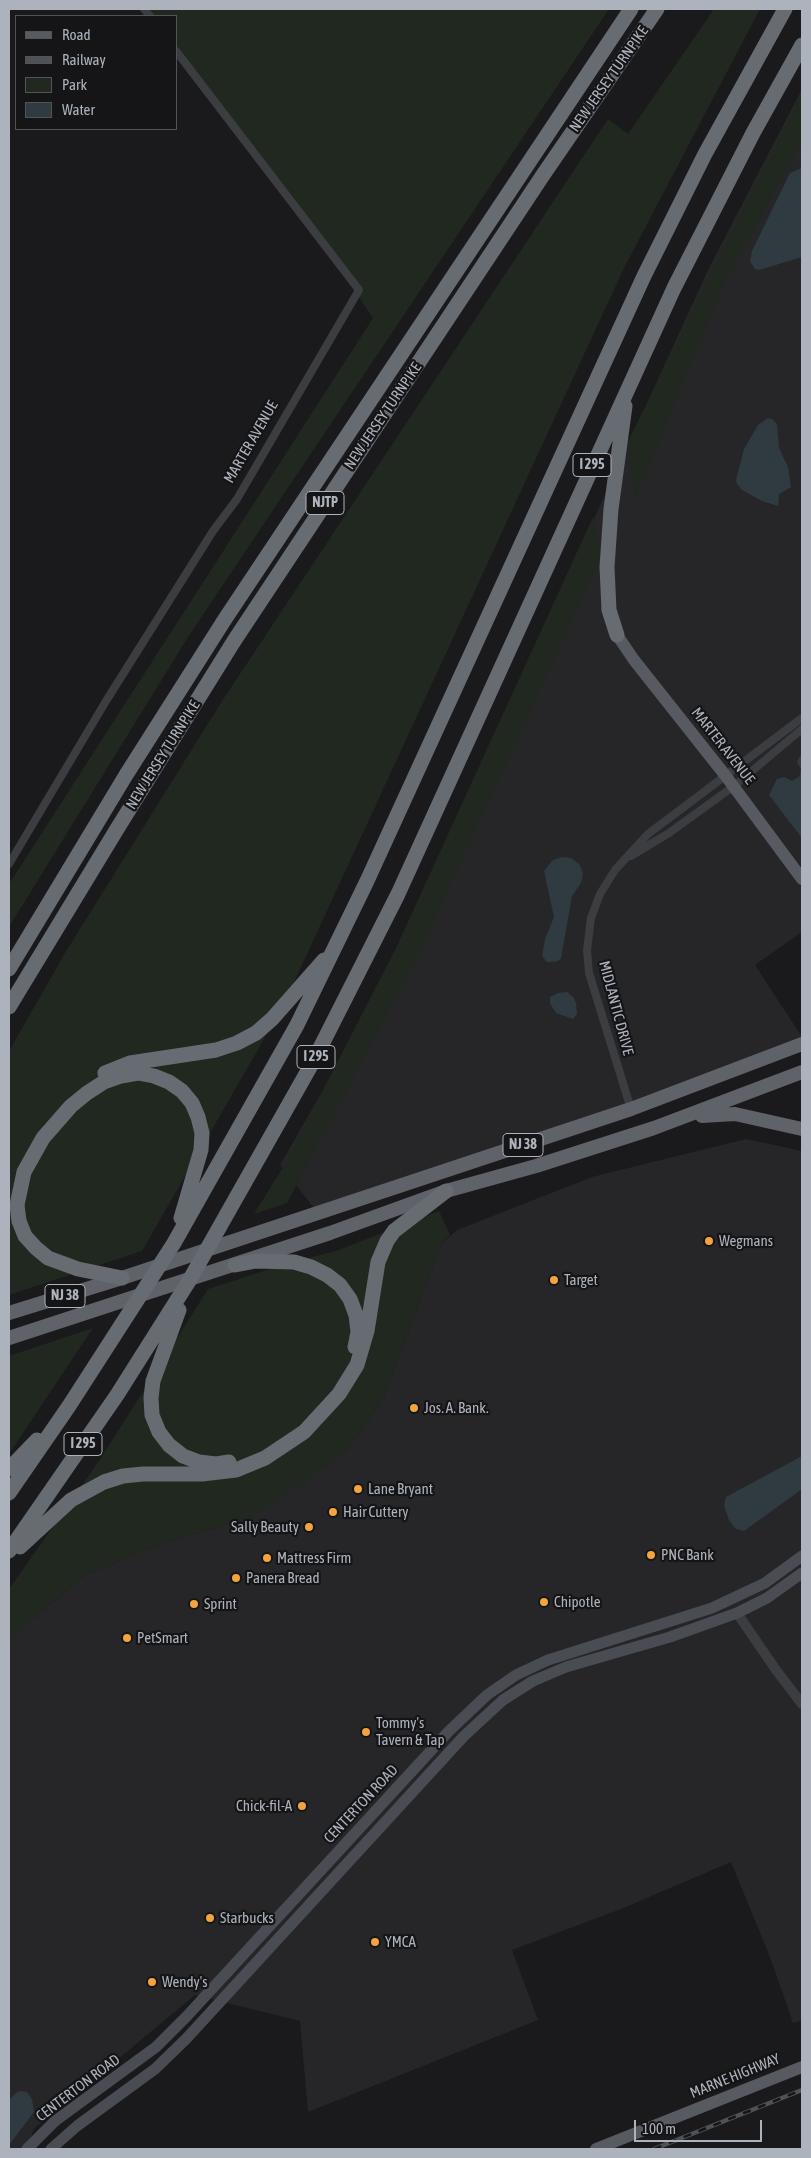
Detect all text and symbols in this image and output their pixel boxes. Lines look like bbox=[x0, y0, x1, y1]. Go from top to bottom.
legend bbox=[15, 15, 178, 130]
street label: NEW JERSEY TURNPIKE bbox=[566, 23, 652, 135]
text: Road bbox=[62, 26, 91, 43]
text: Railway bbox=[62, 51, 106, 68]
text: Park bbox=[62, 76, 87, 93]
text: Water bbox=[62, 101, 95, 118]
street label: NEW JERSEY TURNPIKE bbox=[341, 359, 425, 473]
street label: MARTER AVENUE bbox=[220, 398, 282, 486]
road number: I 295 bbox=[573, 454, 611, 476]
road number: NJTP bbox=[306, 492, 344, 514]
street label: NEW JERSEY TURNPIKE bbox=[122, 697, 204, 813]
street label: MARTER AVENUE bbox=[687, 704, 759, 788]
street label: MIDLANTIC DRIVE bbox=[595, 959, 637, 1057]
road number: I 295 bbox=[297, 1046, 335, 1068]
road number: NJ 38 bbox=[503, 1134, 543, 1156]
place label: Wegmans bbox=[719, 1232, 773, 1250]
marker: Wegmans bbox=[703, 1235, 715, 1247]
place label: Target bbox=[564, 1271, 598, 1289]
marker: Target bbox=[548, 1274, 560, 1286]
road number: NJ 38 bbox=[45, 1284, 85, 1308]
place label: Jos. A. Bank. bbox=[424, 1399, 489, 1417]
marker: Jos. A. Bank. bbox=[408, 1402, 420, 1414]
road number: I 295 bbox=[64, 1432, 102, 1456]
place label: Lane Bryant bbox=[368, 1480, 433, 1498]
marker: Lane Bryant bbox=[352, 1483, 364, 1495]
place label: Hair Cuttery bbox=[343, 1503, 409, 1521]
marker: Hair Cuttery bbox=[327, 1506, 339, 1518]
place label: Sally Beauty bbox=[231, 1518, 299, 1536]
marker: Sally Beauty bbox=[303, 1521, 315, 1533]
place label: PNC Bank bbox=[661, 1546, 714, 1564]
place label: Mattress Firm bbox=[277, 1549, 351, 1567]
marker: PNC Bank bbox=[645, 1549, 657, 1561]
marker: Mattress Firm bbox=[261, 1552, 273, 1564]
place label: Panera Bread bbox=[246, 1569, 320, 1587]
marker: Panera Bread bbox=[230, 1572, 242, 1584]
place label: Chipotle bbox=[554, 1593, 601, 1611]
place label: Sprint bbox=[204, 1595, 237, 1613]
marker: Chipotle bbox=[538, 1596, 550, 1608]
marker: Sprint bbox=[188, 1598, 200, 1610]
place label: PetSmart bbox=[137, 1629, 188, 1647]
marker: PetSmart bbox=[121, 1632, 133, 1644]
place label: Tommy's Tavern & Tap bbox=[376, 1714, 445, 1749]
marker: Tommy's Tavern & Tap bbox=[360, 1726, 372, 1738]
street label: CENTERTON ROAD bbox=[320, 1761, 402, 1847]
place label: Chick-fil-A bbox=[236, 1797, 292, 1815]
marker: Chick-fil-A bbox=[296, 1800, 308, 1812]
place label: Starbucks bbox=[220, 1909, 274, 1927]
marker: Starbucks bbox=[204, 1912, 216, 1924]
place label: YMCA bbox=[385, 1933, 416, 1951]
marker: YMCA bbox=[369, 1936, 381, 1948]
place label: Wendy's bbox=[162, 1973, 208, 1991]
marker: Wendy's bbox=[146, 1976, 158, 1988]
street label: MARNE HIGHWAY bbox=[687, 2050, 783, 2102]
street label: CENTERTON ROAD bbox=[33, 2051, 123, 2125]
scale bar bbox=[636, 2110, 764, 2142]
text: 100 m bbox=[642, 2120, 676, 2137]

